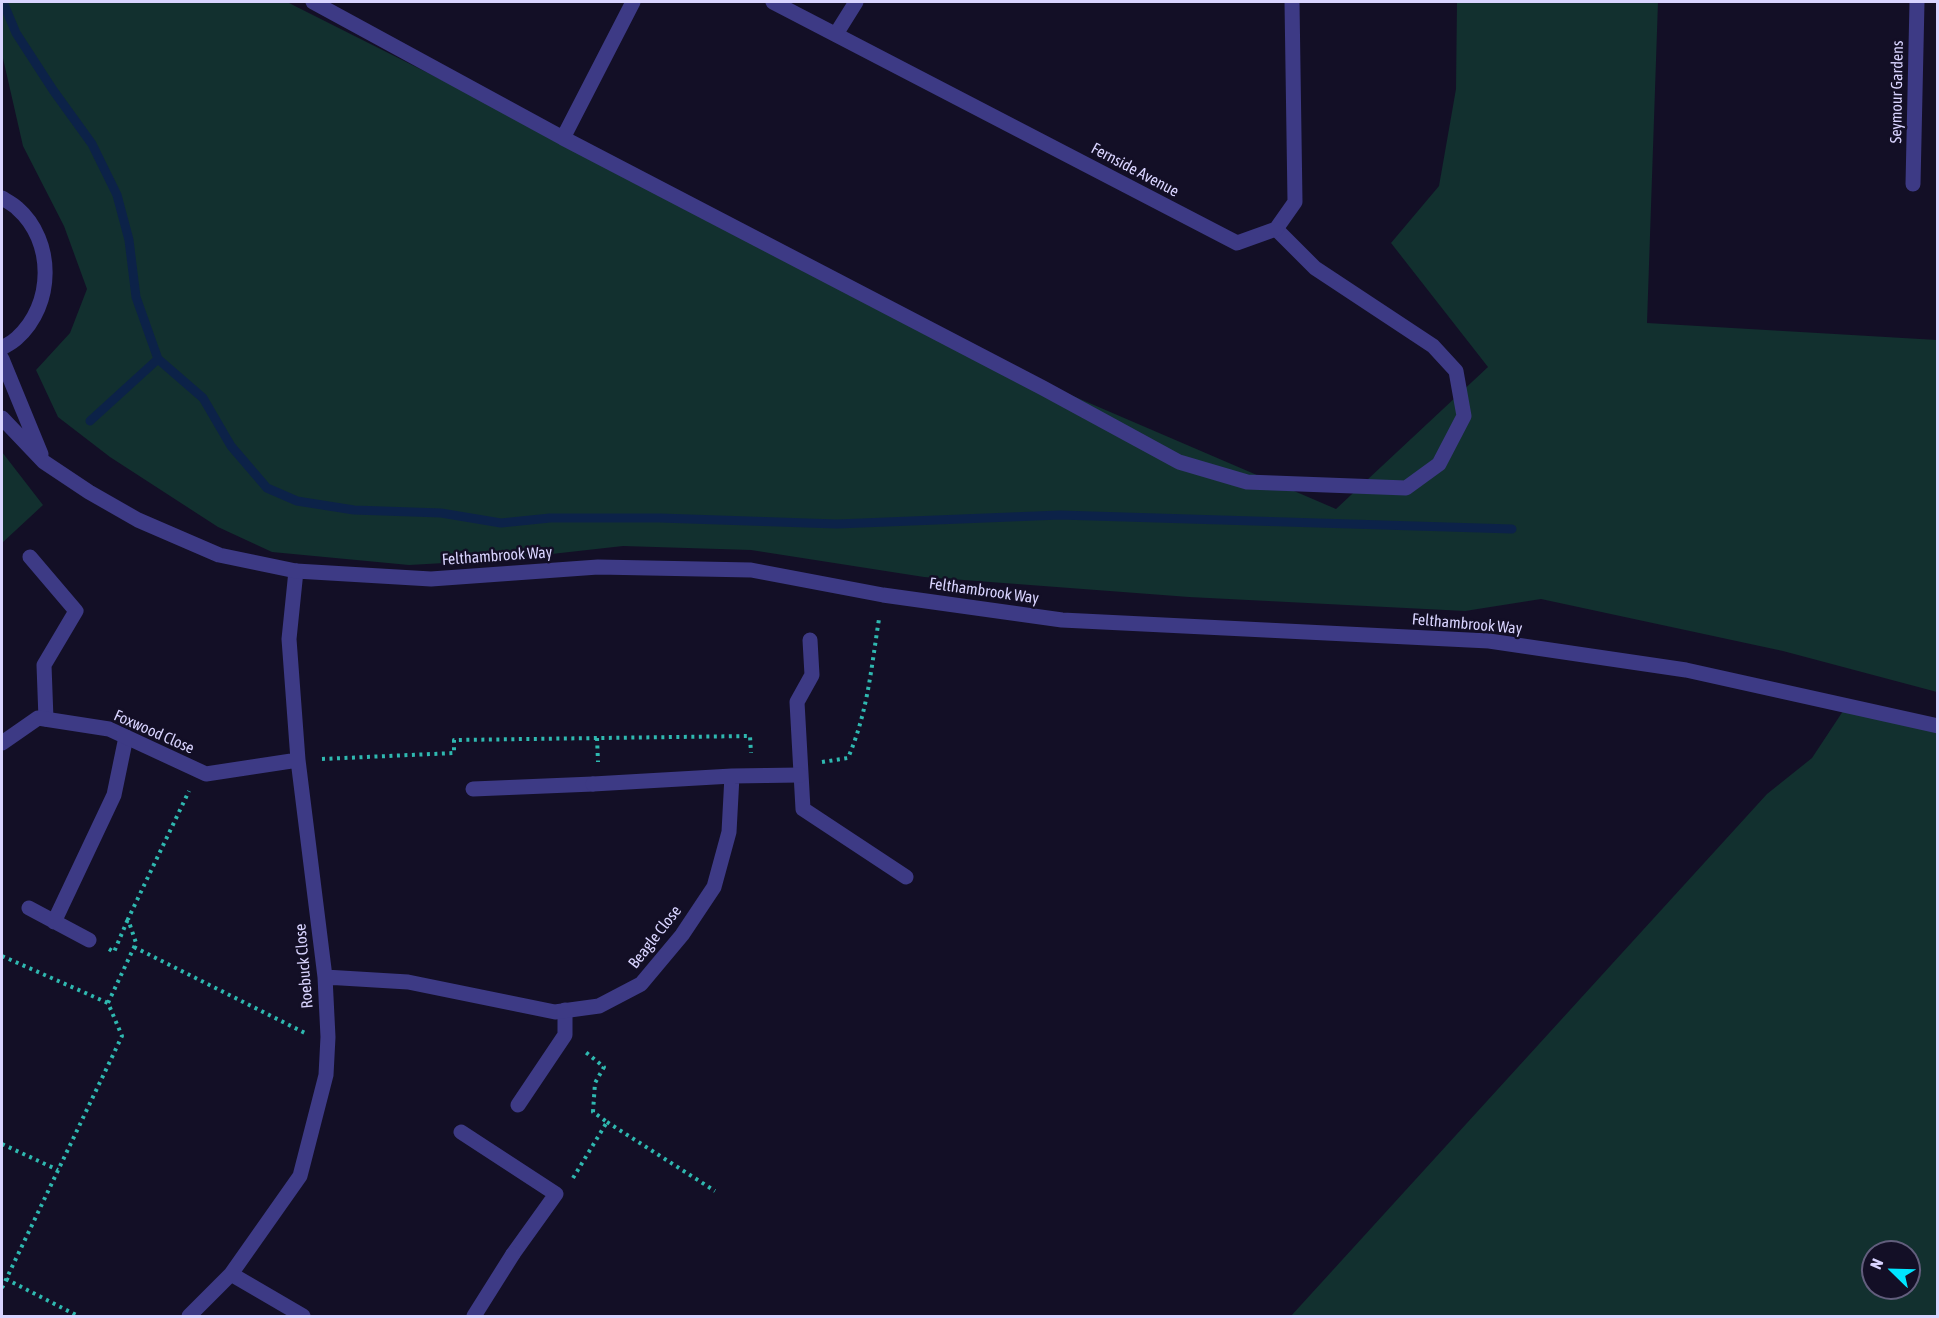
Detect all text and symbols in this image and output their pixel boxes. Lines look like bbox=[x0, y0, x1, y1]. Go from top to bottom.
street label: Seymour Gardens bbox=[1887, 40, 1907, 144]
street label: Fernside Avenue bbox=[1088, 139, 1182, 201]
street label: Felthambrook Way bbox=[441, 543, 553, 569]
street label: Felthambrook Way bbox=[928, 574, 1040, 608]
street label: Felthambrook Way bbox=[1411, 610, 1523, 638]
street label: Foxwood Close bbox=[111, 706, 197, 758]
street label: Beagle Close bbox=[625, 902, 685, 972]
street label: Roebuck Close bbox=[291, 923, 317, 1009]
north arrow bbox=[1861, 1240, 1921, 1300]
text: N bbox=[1866, 1256, 1886, 1272]

